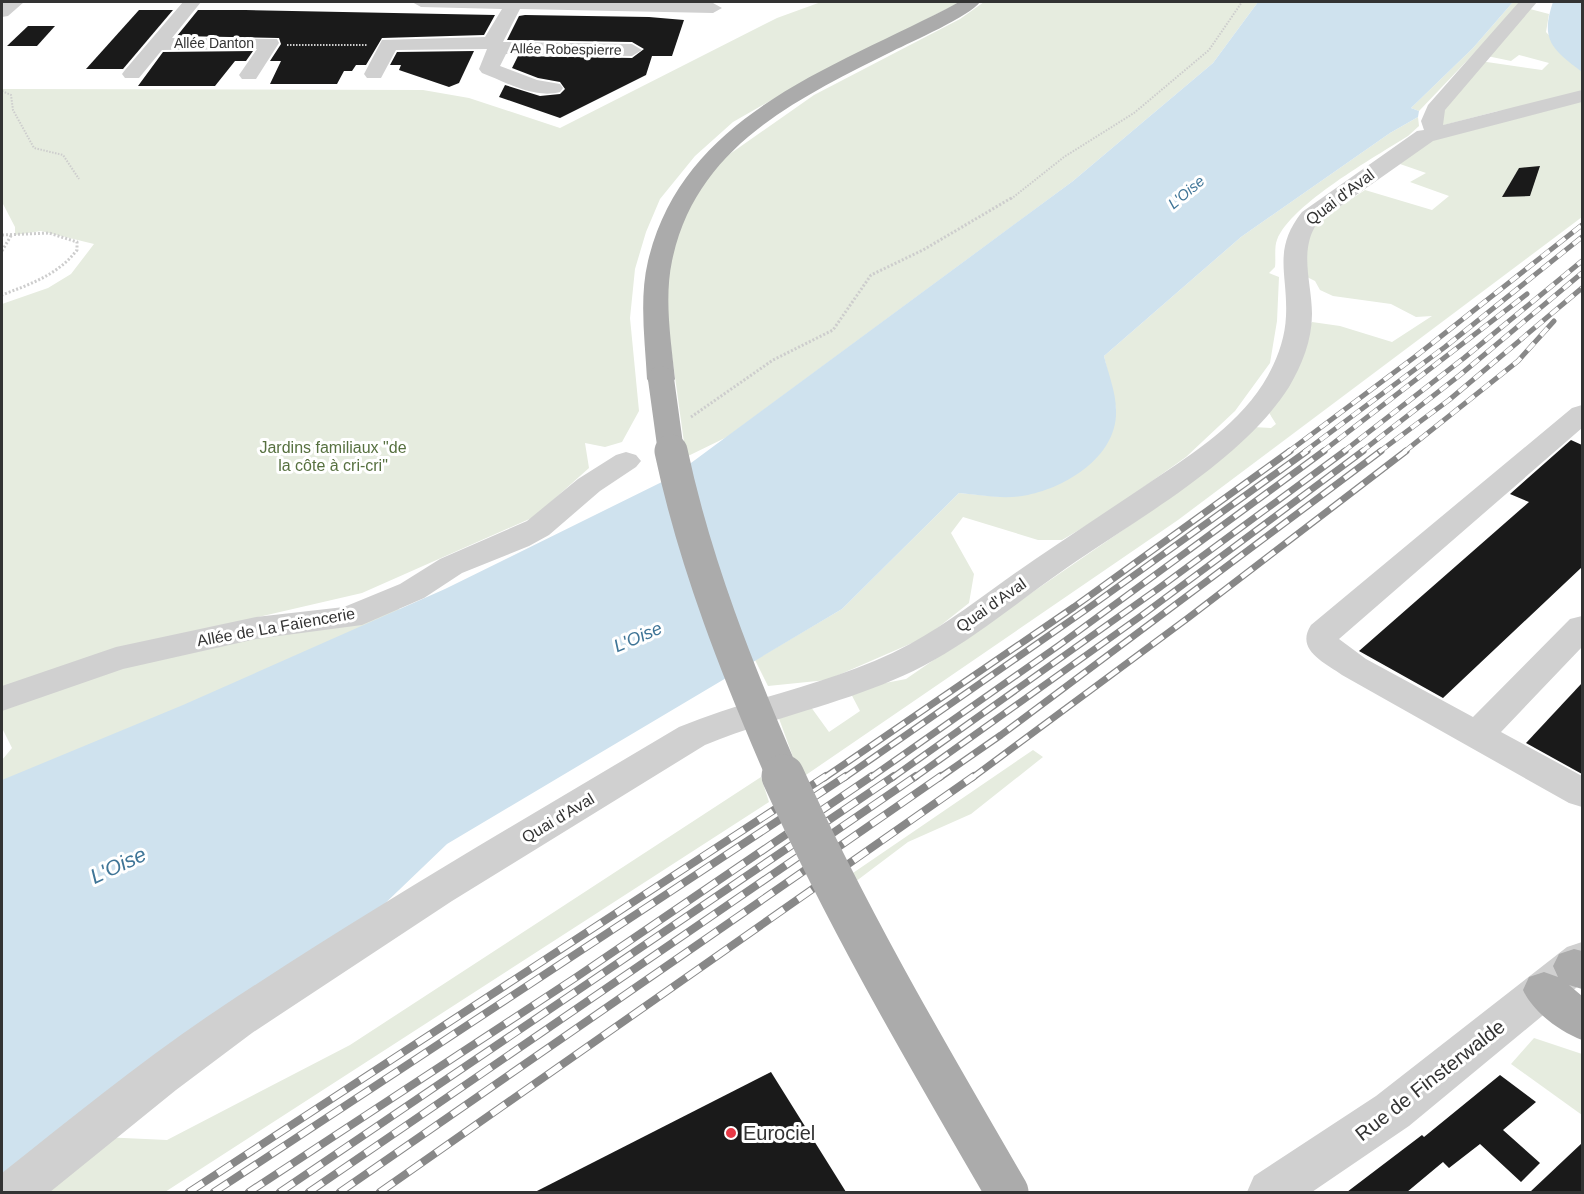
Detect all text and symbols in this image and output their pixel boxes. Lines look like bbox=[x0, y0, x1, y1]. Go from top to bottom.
street label: Allée Danton bbox=[174, 35, 254, 51]
street label: Allée Robespierre bbox=[510, 40, 622, 58]
street label: Quai d'Aval bbox=[1303, 166, 1377, 228]
water label: L'Oise bbox=[1164, 172, 1208, 212]
park label: Jardins familiaux "de la côte à cri-cri" bbox=[259, 439, 407, 474]
street label: Quai d'Aval bbox=[953, 575, 1029, 635]
street label: Allée de La Faïencerie bbox=[196, 605, 356, 649]
water label: L'Oise bbox=[611, 618, 665, 656]
street label: Quai d'Aval bbox=[519, 790, 597, 846]
water label: L'Oise bbox=[86, 842, 150, 888]
street label: Rue de Finsterwalde bbox=[1351, 1015, 1509, 1145]
place label: Eurociel bbox=[743, 1122, 815, 1144]
marker: Eurociel bbox=[724, 1126, 738, 1140]

